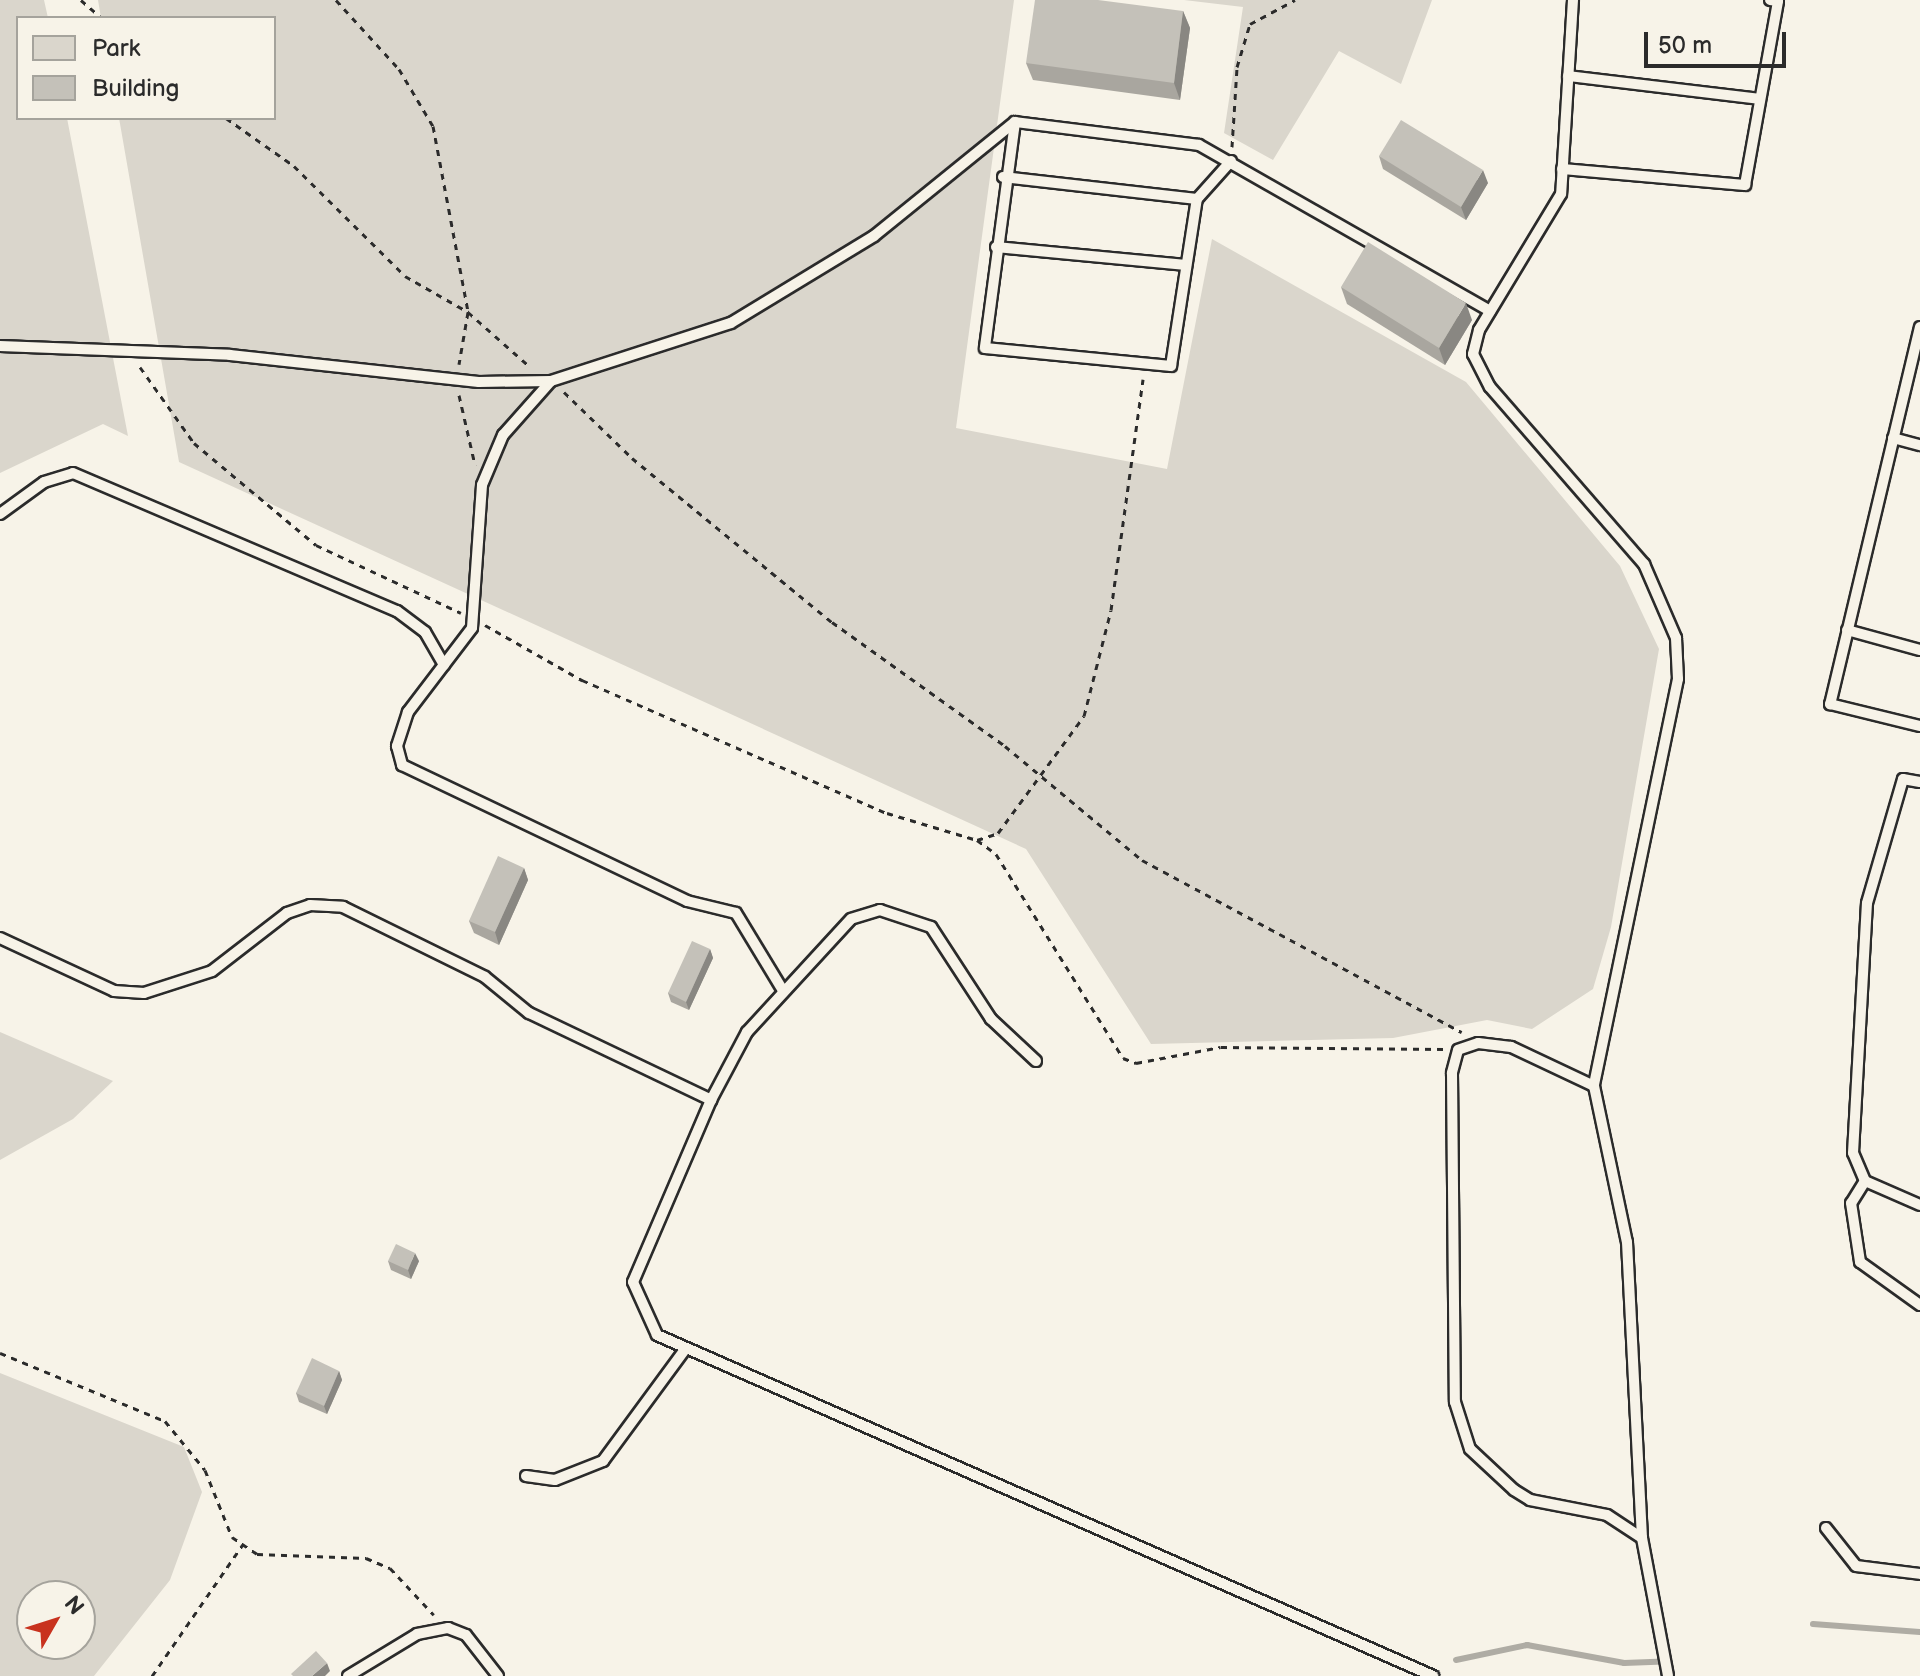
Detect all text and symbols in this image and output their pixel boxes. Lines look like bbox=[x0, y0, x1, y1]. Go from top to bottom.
legend bbox=[16, 16, 276, 120]
scale bar bbox=[1648, 16, 1790, 66]
text: 50 m bbox=[1658, 31, 1712, 60]
text: Park bbox=[92, 34, 140, 63]
text: Building bbox=[92, 74, 179, 103]
north arrow bbox=[16, 1580, 96, 1660]
text: N bbox=[58, 1591, 89, 1621]

